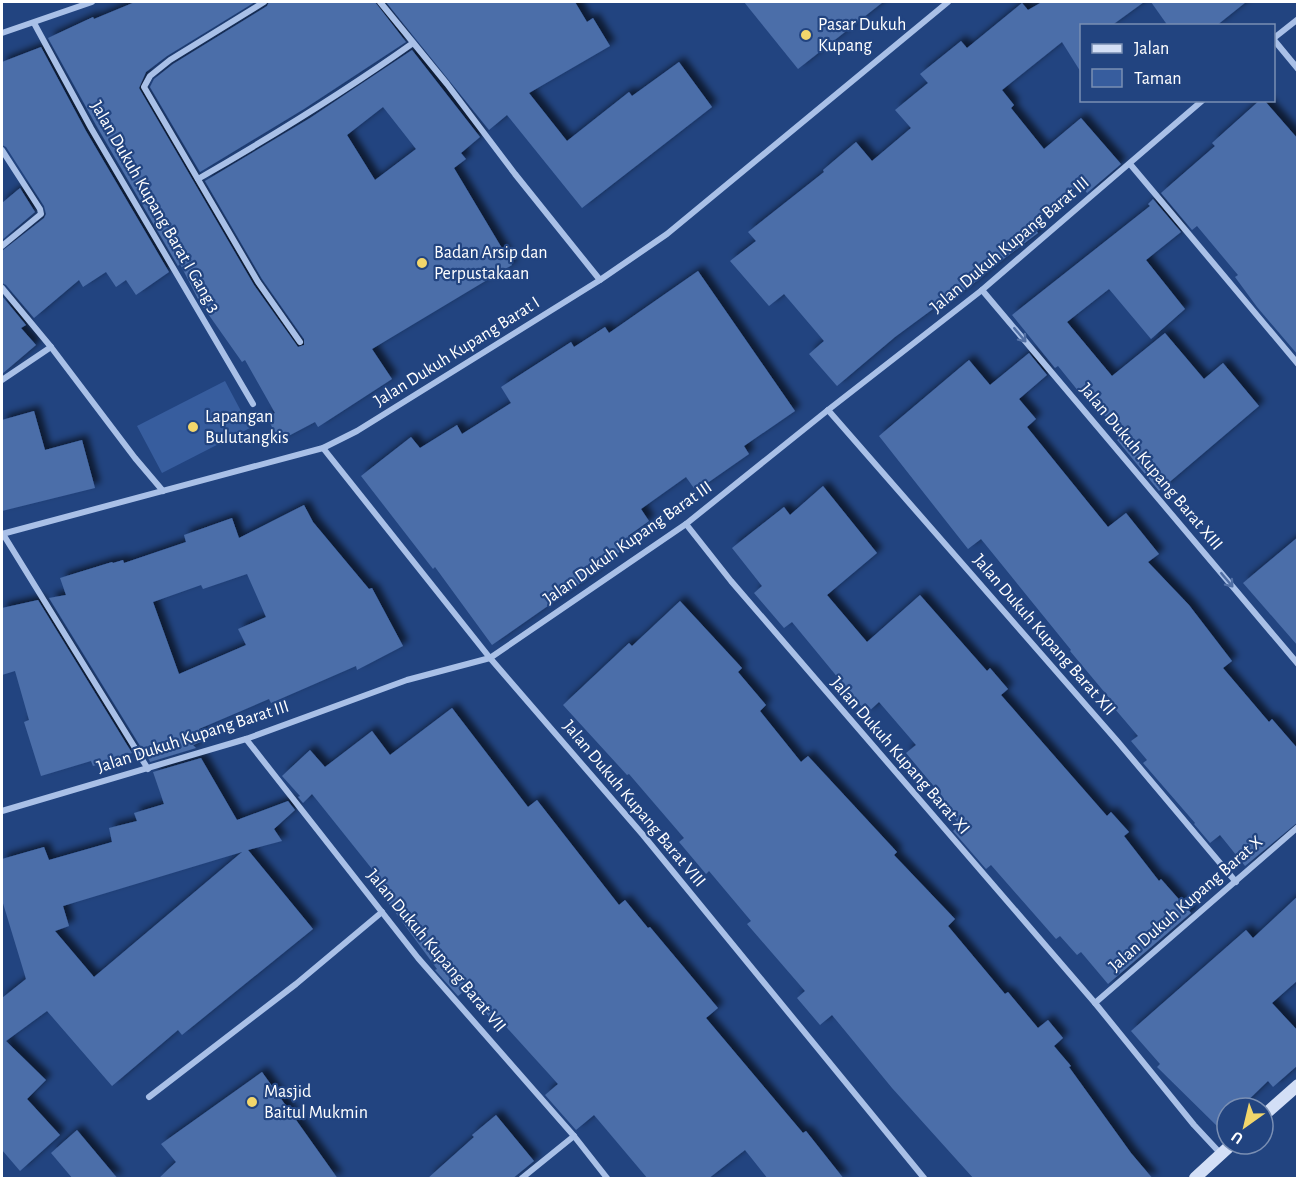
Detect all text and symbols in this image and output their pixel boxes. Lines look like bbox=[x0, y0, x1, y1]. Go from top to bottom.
place label: Pasar Dukuh Kupang bbox=[818, 16, 906, 55]
legend bbox=[1080, 24, 1275, 102]
marker: Pasar Dukuh Kupang bbox=[799, 28, 813, 42]
text: Jalan bbox=[1134, 40, 1169, 58]
text: Taman bbox=[1134, 70, 1182, 88]
street label: Jalan Dukuh Kupang Barat I Gang 3 bbox=[87, 98, 223, 316]
street label: Jalan Dukuh Kupang Barat III bbox=[927, 174, 1093, 316]
place label: Badan Arsip dan Perpustakaan bbox=[434, 244, 548, 283]
marker: Badan Arsip dan Perpustakaan bbox=[415, 256, 429, 270]
street label: Jalan Dukuh Kupang Barat I bbox=[371, 294, 543, 410]
one-way arrow bbox=[1013, 327, 1027, 342]
street label: Jalan Dukuh Kupang Barat XIII bbox=[1076, 380, 1226, 554]
place label: Lapangan Bulutangkis bbox=[205, 408, 289, 447]
marker: Lapangan Bulutangkis bbox=[186, 420, 200, 434]
street label: Jalan Dukuh Kupang Barat III bbox=[541, 478, 715, 608]
street label: Jalan Dukuh Kupang Barat XII bbox=[969, 551, 1119, 719]
one-way arrow bbox=[1220, 572, 1234, 587]
street label: Jalan Dukuh Kupang Barat XI bbox=[827, 674, 973, 838]
street label: Jalan Dukuh Kupang Barat III bbox=[95, 697, 291, 777]
street label: Jalan Dukuh Kupang Barat VIII bbox=[559, 717, 709, 891]
street label: Jalan Dukuh Kupang Barat X bbox=[1106, 832, 1267, 975]
street label: Jalan Dukuh Kupang Barat VII bbox=[363, 866, 509, 1036]
place label: Masjid Baitul Mukmin bbox=[264, 1083, 368, 1122]
marker: Masjid Baitul Mukmin bbox=[245, 1095, 259, 1109]
north arrow bbox=[1215, 1096, 1275, 1156]
text: U bbox=[1228, 1128, 1246, 1147]

